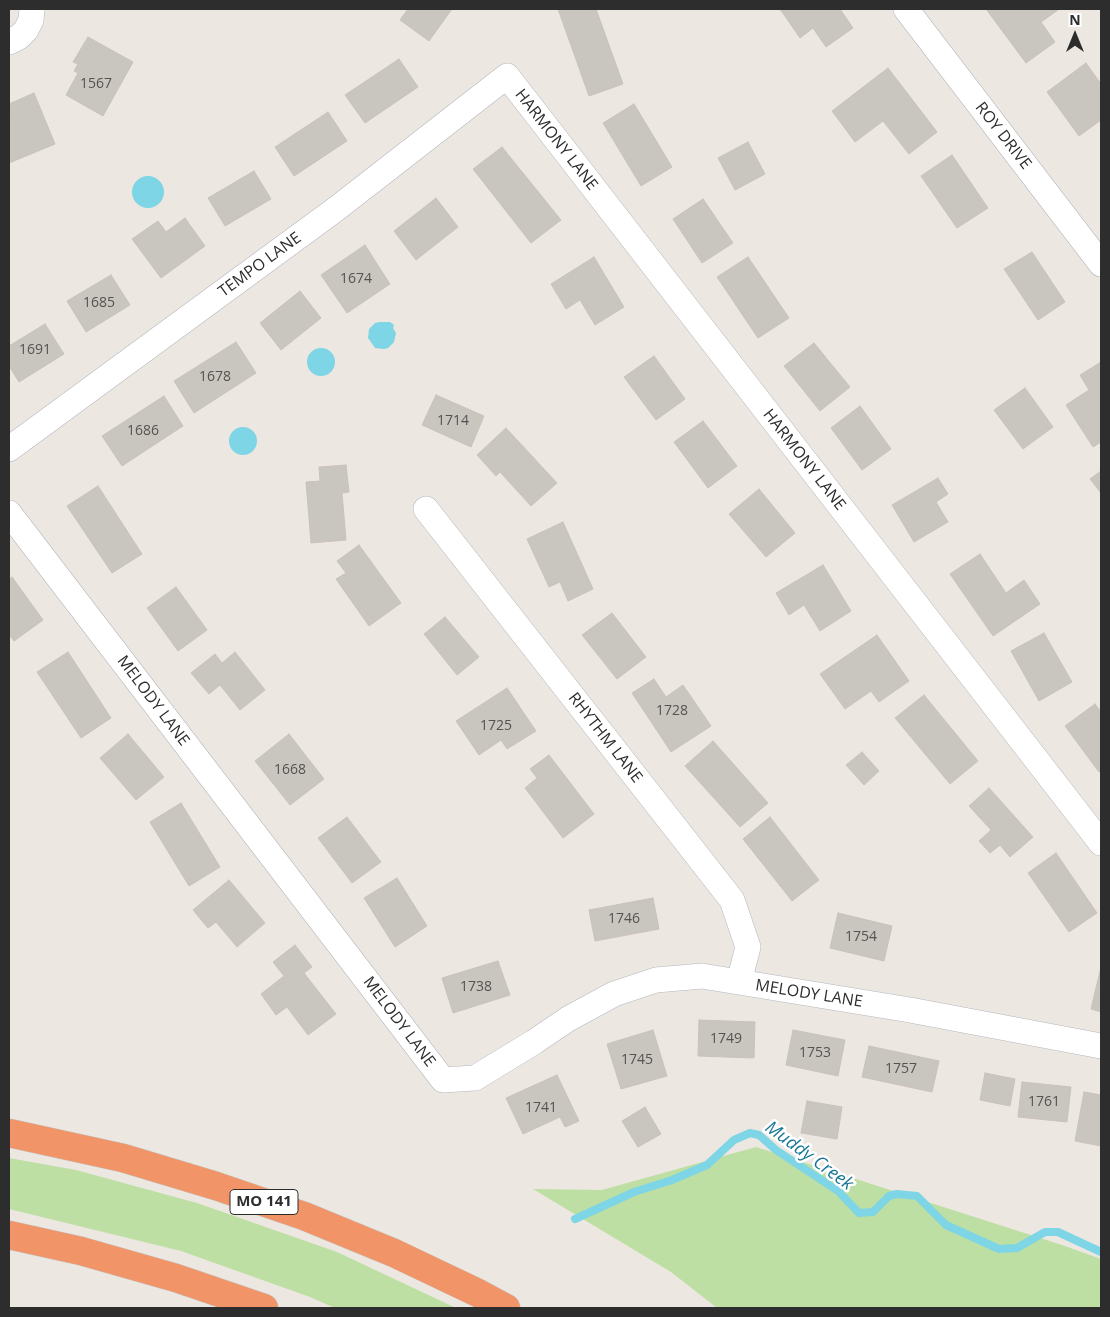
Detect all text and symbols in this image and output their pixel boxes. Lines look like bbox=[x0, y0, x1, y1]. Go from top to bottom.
north arrow bbox=[1050, 10, 1100, 60]
text: N bbox=[1069, 10, 1081, 29]
house number: 1567 bbox=[80, 76, 112, 92]
street label: HARMONY LANE bbox=[511, 86, 601, 194]
street label: ROY DRIVE bbox=[971, 99, 1035, 173]
street label: TEMPO LANE bbox=[215, 229, 305, 301]
house number: 1674 bbox=[340, 271, 372, 287]
house number: 1685 bbox=[83, 295, 115, 311]
house number: 1691 bbox=[19, 342, 51, 358]
house number: 1678 bbox=[199, 369, 231, 385]
street label: HARMONY LANE bbox=[759, 406, 849, 514]
house number: 1714 bbox=[437, 413, 469, 429]
house number: 1686 bbox=[127, 423, 159, 439]
street label: MELODY LANE bbox=[113, 652, 193, 750]
street label: RHYTHM LANE bbox=[564, 689, 646, 787]
house number: 1728 bbox=[656, 703, 688, 719]
house number: 1725 bbox=[480, 718, 512, 734]
house number: 1668 bbox=[274, 762, 306, 778]
house number: 1746 bbox=[608, 911, 640, 927]
house number: 1754 bbox=[845, 929, 877, 945]
street label: MELODY LANE bbox=[359, 973, 439, 1071]
street label: MELODY LANE bbox=[754, 976, 864, 1012]
house number: 1738 bbox=[460, 979, 492, 995]
house number: 1749 bbox=[710, 1031, 742, 1047]
house number: 1753 bbox=[799, 1045, 831, 1061]
house number: 1745 bbox=[621, 1052, 653, 1068]
house number: 1757 bbox=[885, 1061, 917, 1077]
house number: 1761 bbox=[1028, 1094, 1060, 1110]
house number: 1741 bbox=[525, 1100, 557, 1116]
water label: Muddy Creek bbox=[761, 1117, 857, 1195]
road number: MO 141 bbox=[230, 1190, 298, 1214]

